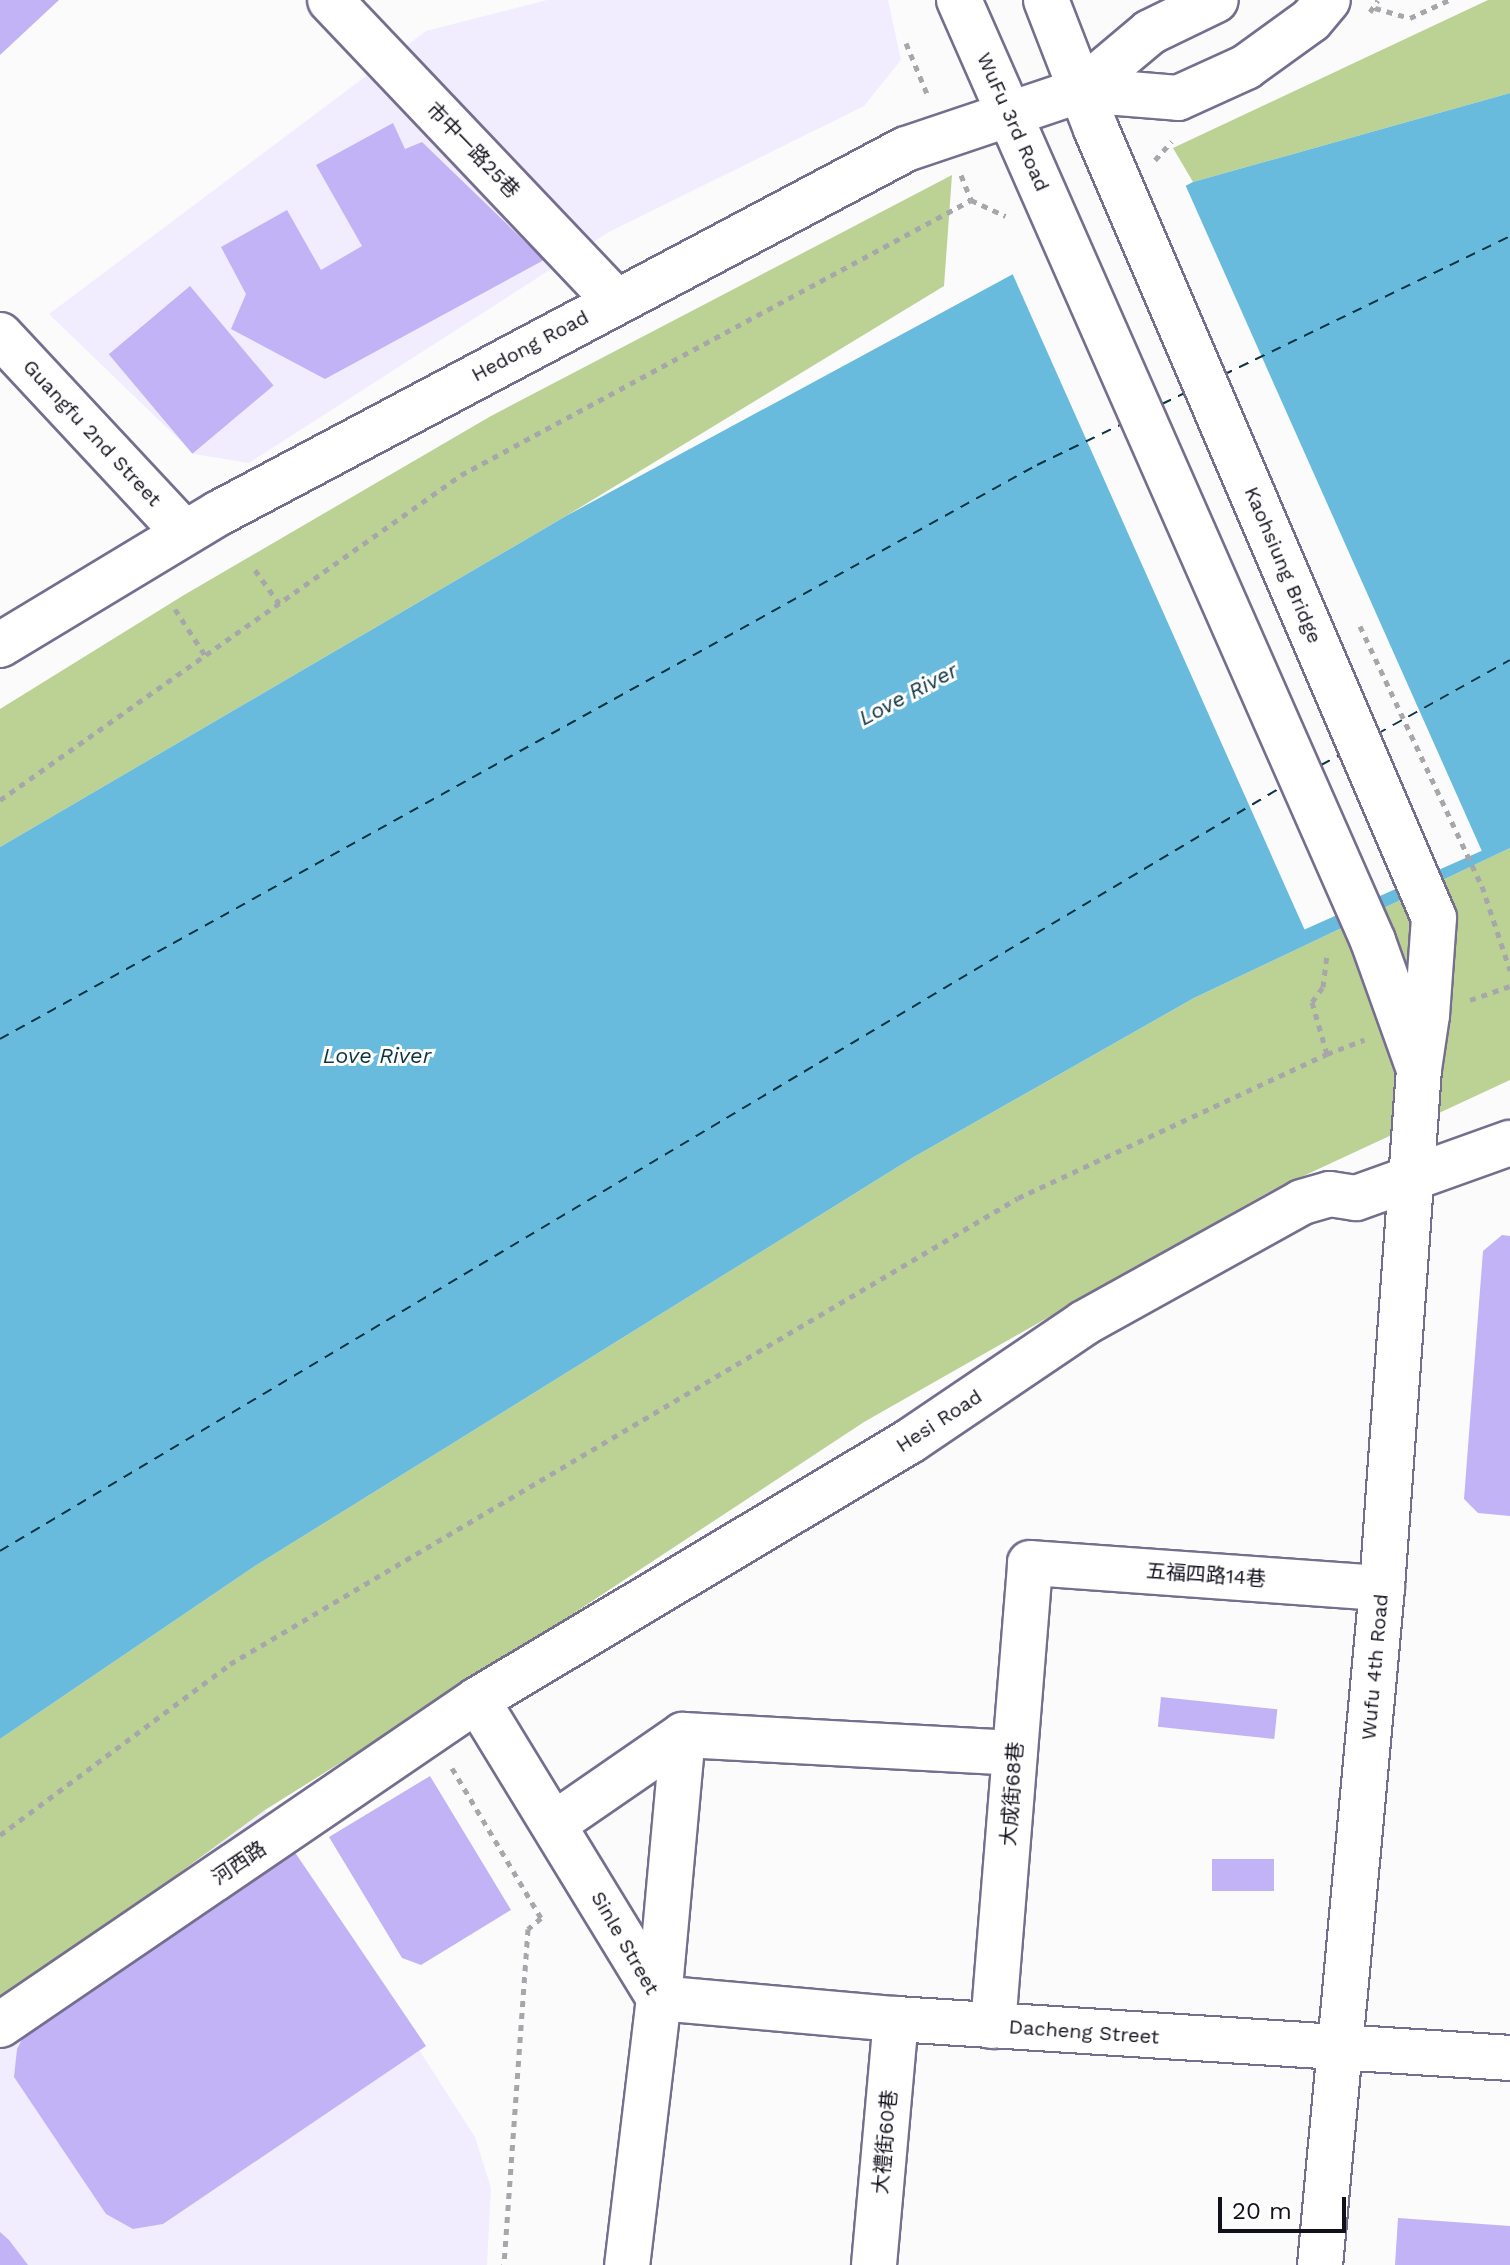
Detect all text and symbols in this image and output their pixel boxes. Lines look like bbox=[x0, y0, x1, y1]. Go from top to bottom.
street label: WuFu 3rd Road bbox=[972, 49, 1054, 195]
street label: 市中一路25巷 bbox=[422, 97, 524, 203]
street label: Hedong Road bbox=[467, 305, 593, 387]
street label: Guangfu 2nd Street bbox=[18, 355, 166, 511]
street label: Kaohsiung Bridge bbox=[1239, 483, 1327, 647]
water label: Love River bbox=[854, 657, 962, 731]
water label: Love River bbox=[323, 1043, 431, 1069]
street label: Hesi Road bbox=[892, 1384, 986, 1458]
street label: 五福四路14巷 bbox=[1145, 1559, 1267, 1591]
street label: Wufu 4th Road bbox=[1357, 1593, 1393, 1741]
street label: 大成街68巷 bbox=[996, 1741, 1028, 1847]
street label: 河西路 bbox=[207, 1836, 271, 1890]
street label: Sinle Street bbox=[586, 1887, 664, 1999]
street label: Dacheng Street bbox=[1008, 2015, 1160, 2049]
street label: 大禮街60巷 bbox=[868, 2089, 902, 2195]
scale bar bbox=[1222, 2181, 1350, 2231]
text: 20 m bbox=[1232, 2197, 1292, 2225]

